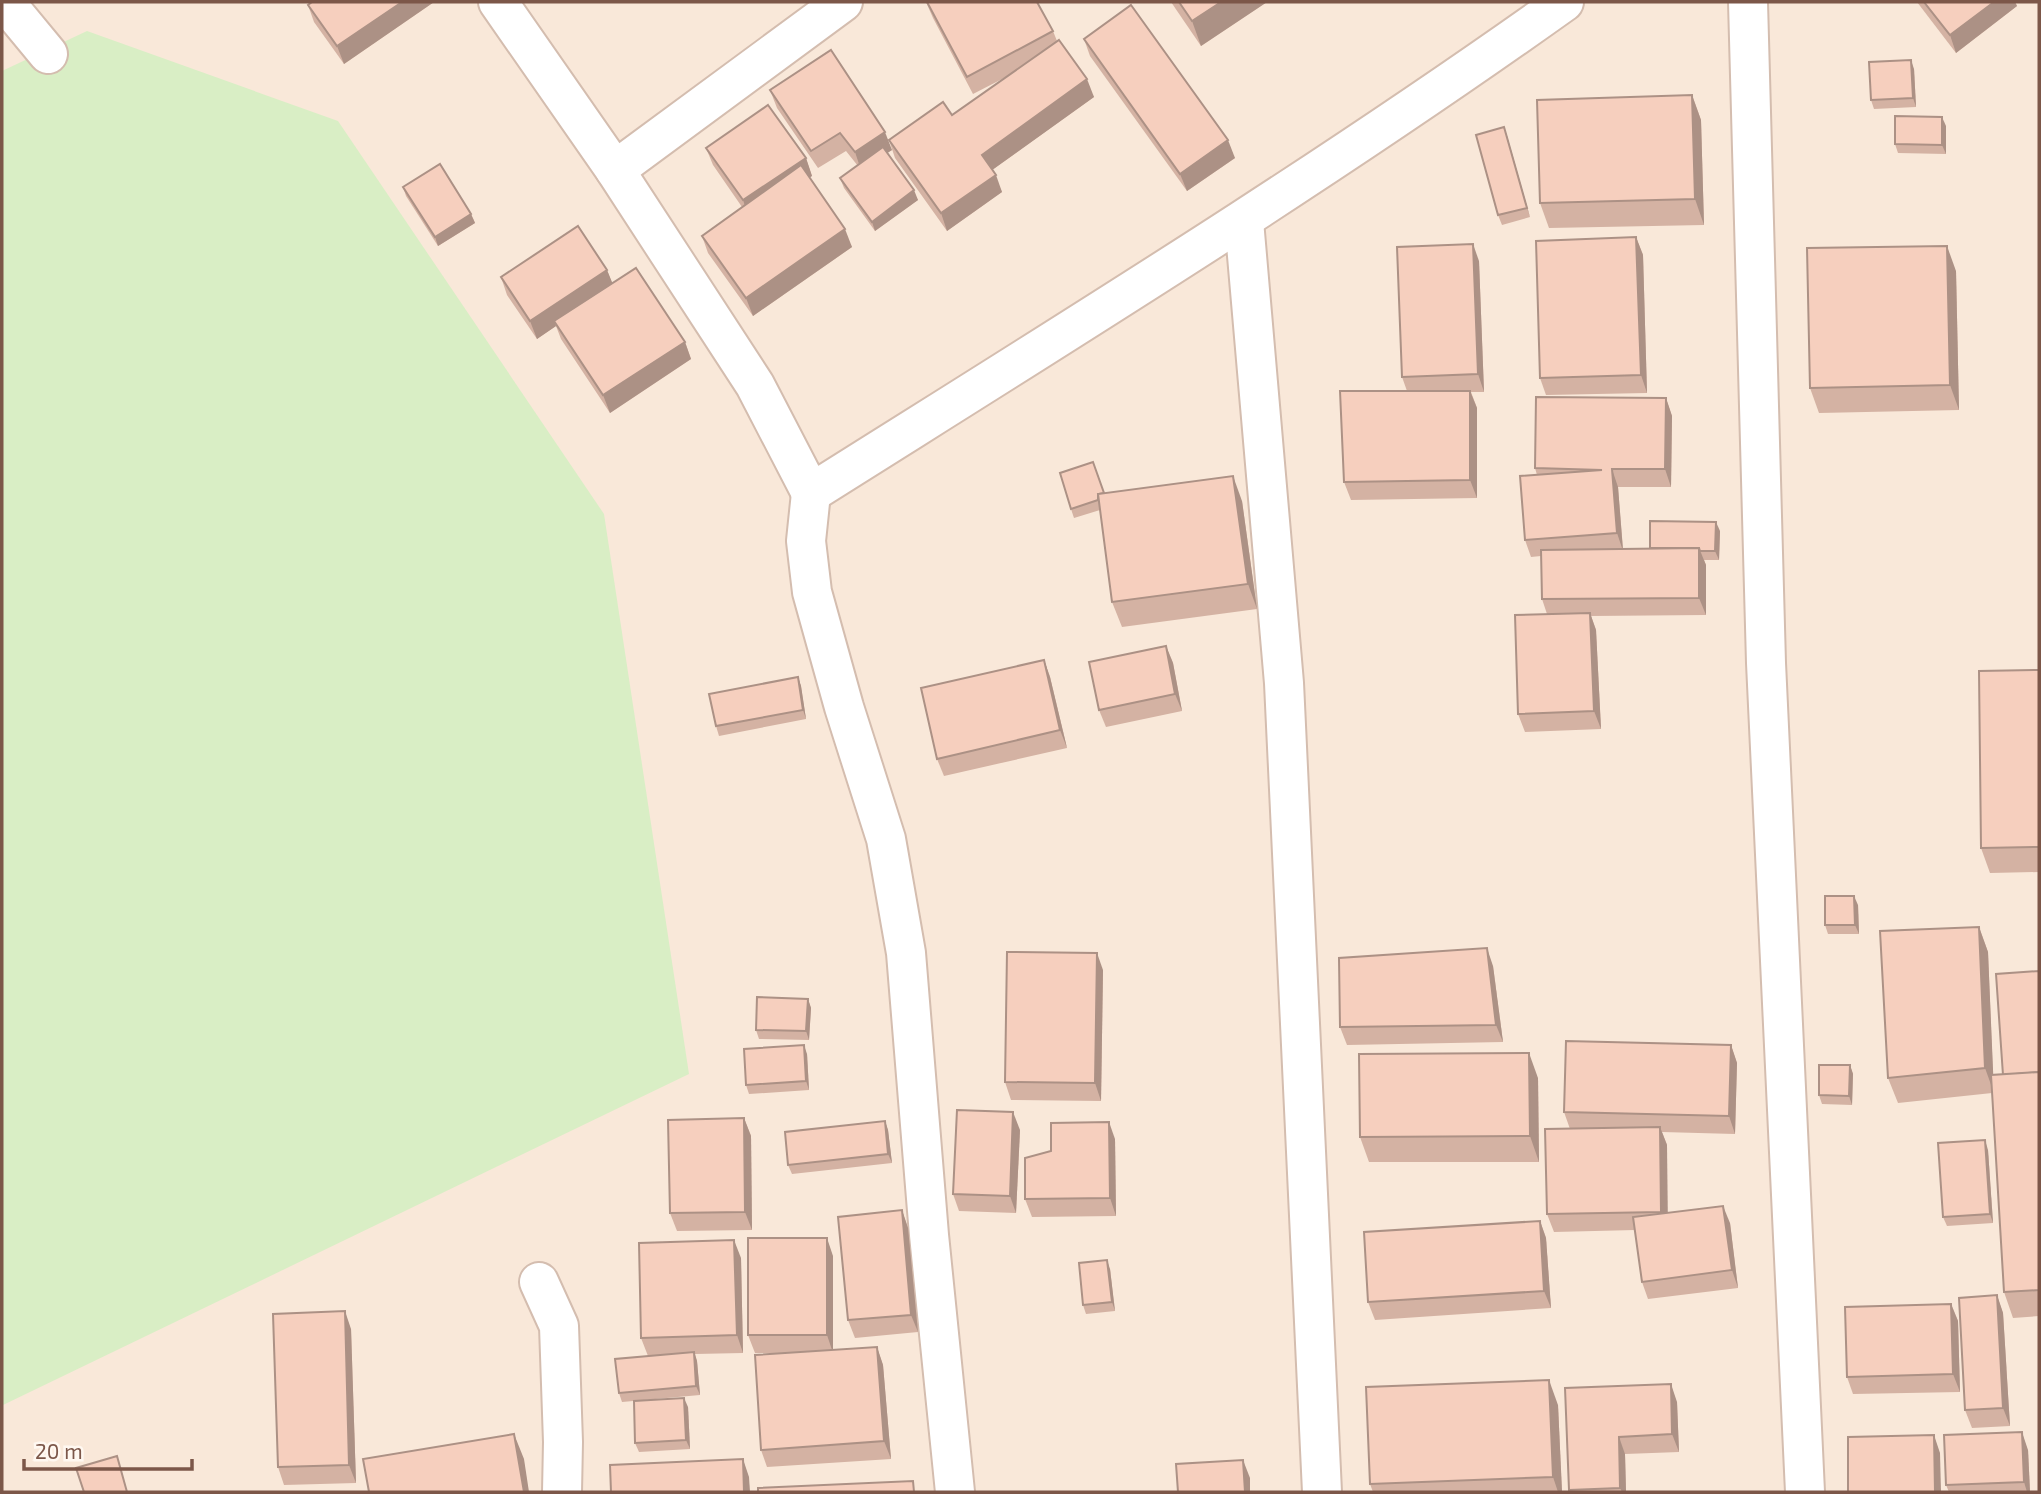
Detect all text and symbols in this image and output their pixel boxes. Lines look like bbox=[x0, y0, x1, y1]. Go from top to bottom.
scale bar bbox=[24, 1428, 192, 1472]
text: 20 m bbox=[35, 1438, 83, 1463]

